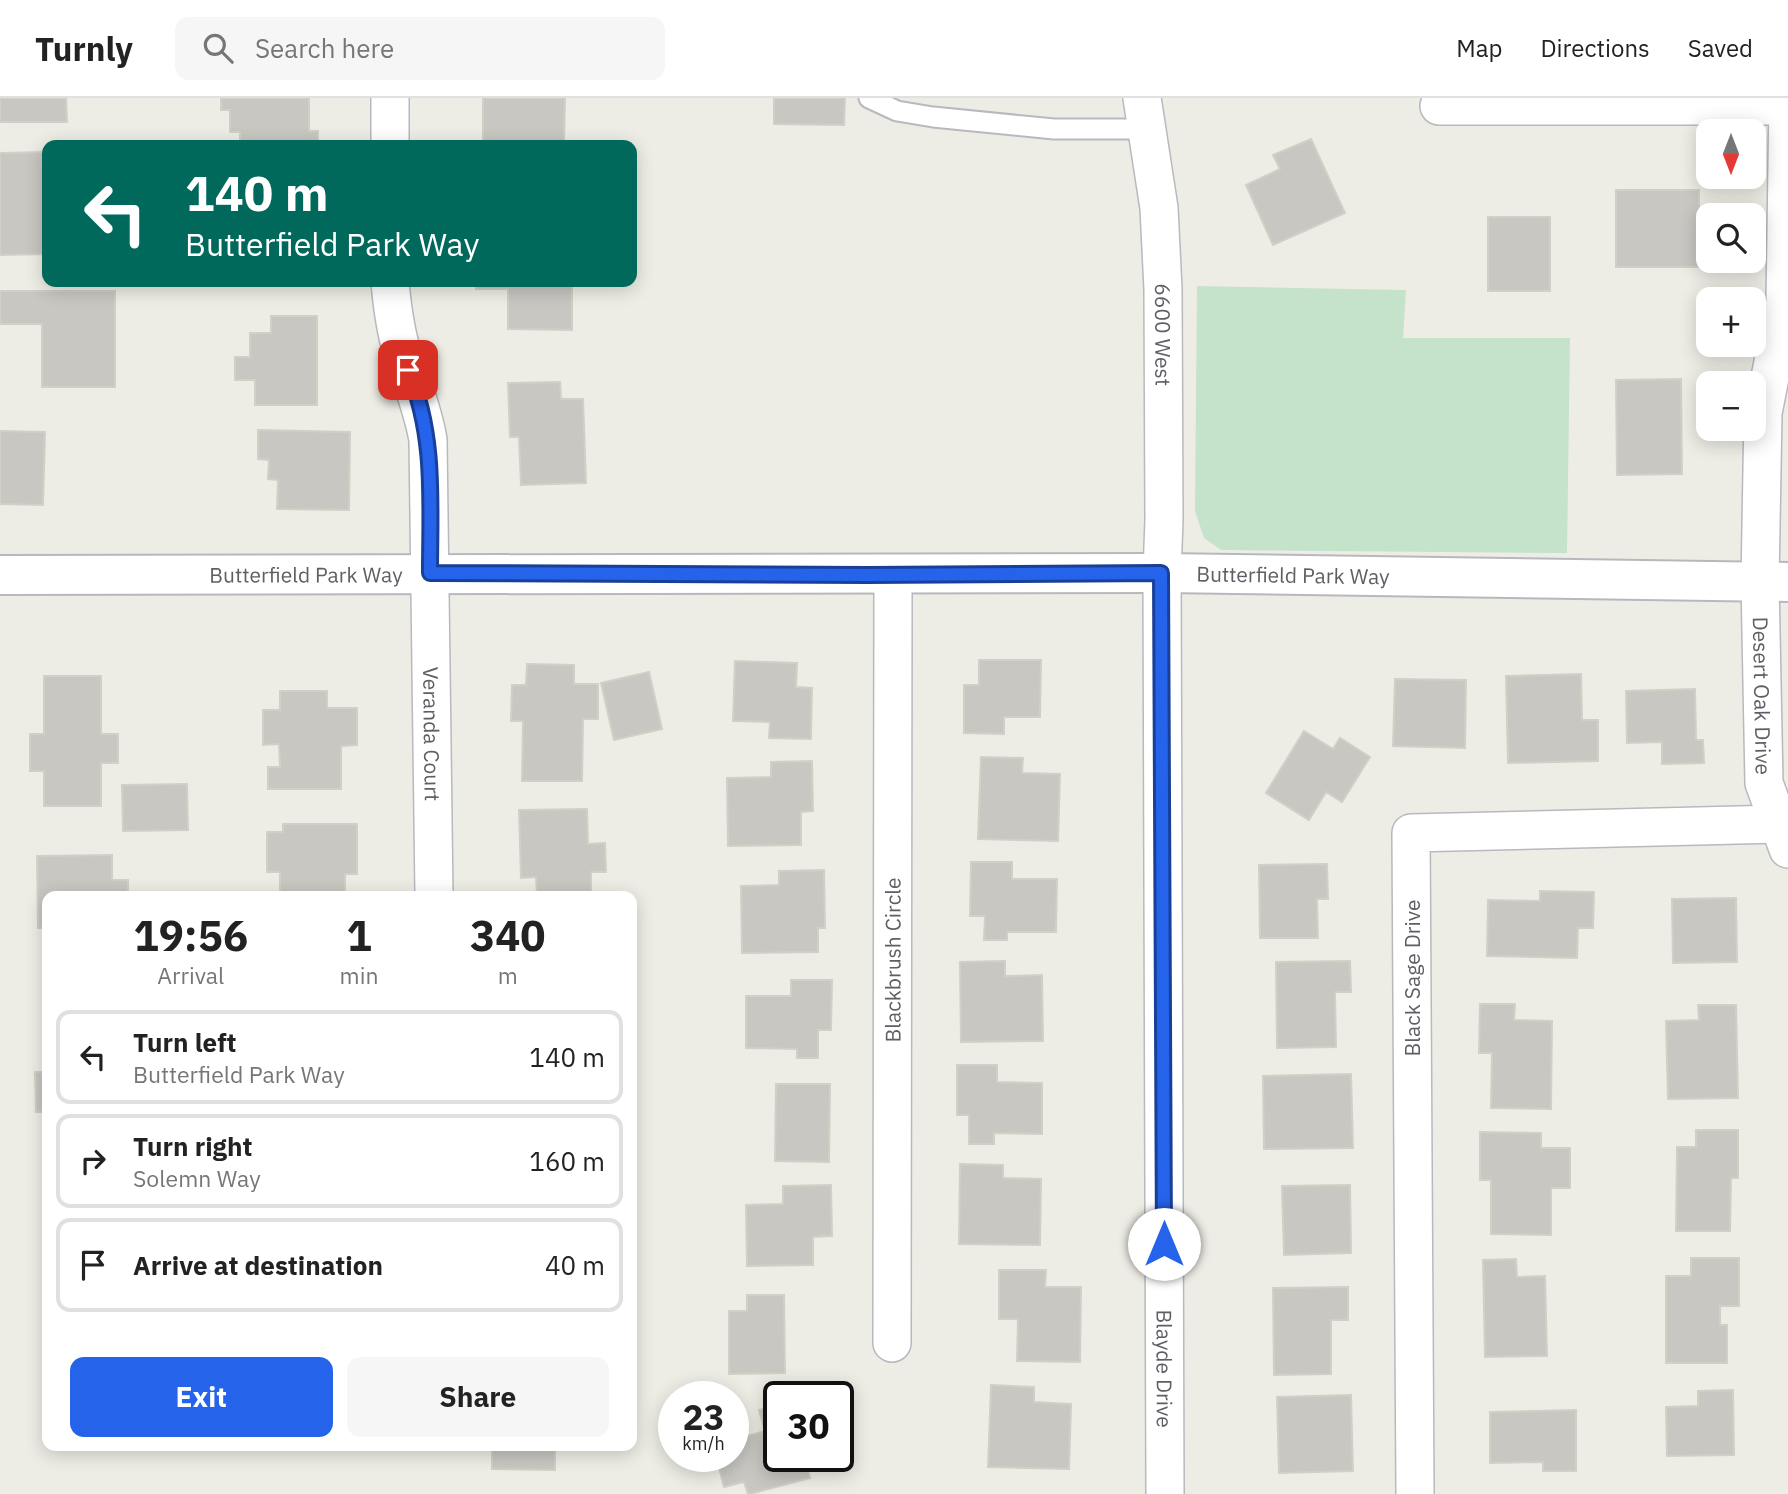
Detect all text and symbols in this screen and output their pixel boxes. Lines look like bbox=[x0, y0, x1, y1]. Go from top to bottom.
search box bbox=[175, 17, 665, 80]
text: Turnly bbox=[35, 27, 133, 70]
icon: search bbox=[199, 29, 237, 67]
text: Search here bbox=[255, 31, 394, 65]
text: Map bbox=[1456, 32, 1502, 64]
text: Directions bbox=[1540, 32, 1650, 64]
text: Saved bbox=[1688, 32, 1753, 64]
north arrow bbox=[1696, 119, 1766, 189]
map controls bbox=[1696, 119, 1766, 441]
text: 140 m bbox=[185, 161, 329, 224]
icon: left bbox=[70, 168, 161, 259]
button: search bbox=[1696, 203, 1766, 273]
text: Butterfield Park Way bbox=[185, 223, 480, 265]
street label: 6600 West bbox=[1149, 283, 1177, 386]
button: + bbox=[1696, 287, 1766, 357]
pin bbox=[378, 340, 438, 400]
icon: arrive bbox=[389, 351, 427, 389]
button: − bbox=[1696, 371, 1766, 441]
street label: Butterfield Park Way bbox=[1196, 559, 1390, 590]
street label: Butterfield Park Way bbox=[209, 560, 403, 589]
street label: Desert Oak Drive bbox=[1747, 616, 1778, 775]
street label: Veranda Court bbox=[417, 666, 447, 802]
street label: Blackbrush Circle bbox=[878, 877, 907, 1043]
street label: Black Sage Drive bbox=[1398, 900, 1426, 1056]
text: 19:56 bbox=[133, 908, 248, 963]
text: 1 bbox=[346, 908, 372, 963]
text: 340 bbox=[470, 908, 546, 963]
text: Arrival bbox=[157, 960, 224, 990]
text: min bbox=[340, 960, 378, 990]
text: m bbox=[498, 960, 518, 990]
text: Turn left bbox=[133, 1025, 236, 1059]
icon: left bbox=[74, 1038, 112, 1076]
text: 140 m bbox=[529, 1040, 605, 1074]
text: Butterfield Park Way bbox=[133, 1059, 345, 1089]
text: Turn right bbox=[133, 1129, 252, 1163]
icon: right bbox=[74, 1142, 112, 1180]
text: 160 m bbox=[529, 1144, 605, 1178]
text: Solemn Way bbox=[133, 1163, 261, 1193]
position arrow bbox=[1127, 1207, 1201, 1281]
icon: arrive bbox=[74, 1246, 112, 1284]
text: Arrive at destination bbox=[133, 1248, 383, 1282]
text: 40 m bbox=[545, 1248, 605, 1282]
street label: Blayde Drive bbox=[1150, 1309, 1179, 1428]
button: Exit bbox=[70, 1357, 333, 1437]
button: Share bbox=[347, 1357, 609, 1437]
speed limit sign: 30 bbox=[763, 1381, 854, 1472]
text: 23 bbox=[682, 1394, 725, 1440]
text: km/h bbox=[682, 1432, 725, 1455]

